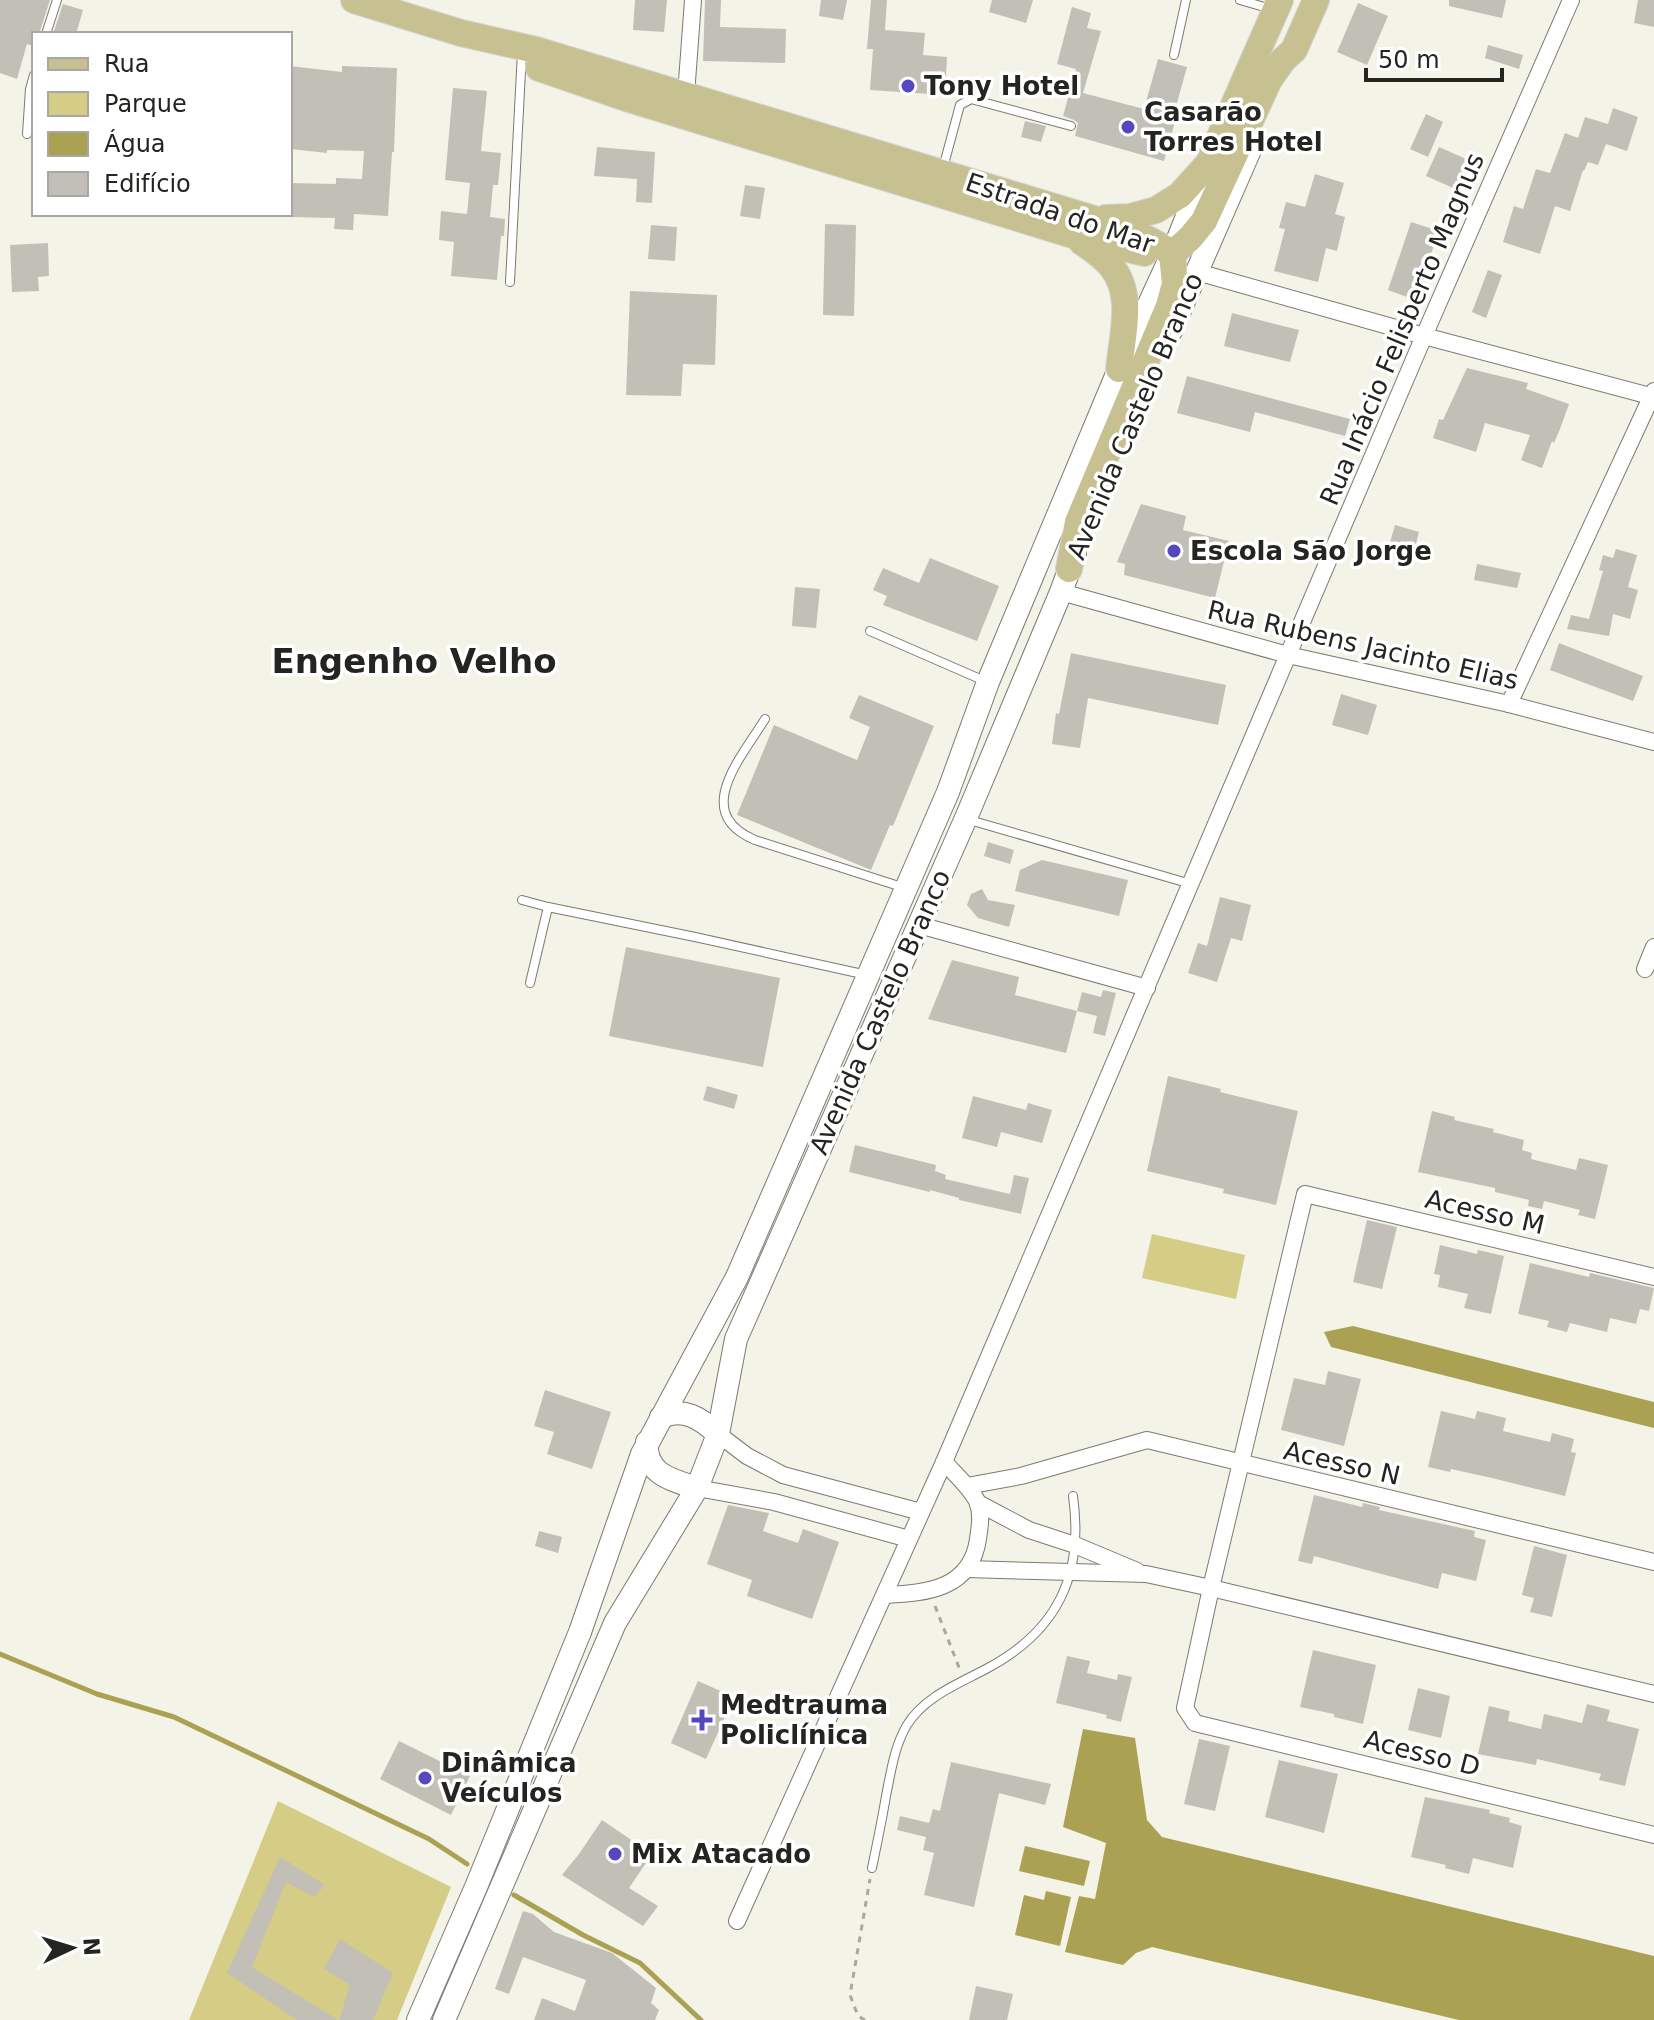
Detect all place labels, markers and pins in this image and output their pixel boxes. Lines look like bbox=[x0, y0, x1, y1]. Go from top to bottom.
place label: Tony Hotel bbox=[924, 71, 1079, 101]
marker: Tony Hotel bbox=[899, 77, 917, 95]
place label: Casarão Torres Hotel bbox=[1144, 97, 1323, 157]
marker: Casarão Torres Hotel bbox=[1119, 118, 1137, 136]
place label: Escola São Jorge bbox=[1190, 536, 1432, 566]
marker: Escola São Jorge bbox=[1165, 542, 1183, 560]
place label: Medtrauma Policlínica bbox=[720, 1690, 888, 1750]
marker: Medtrauma Policlínica bbox=[691, 1709, 713, 1731]
place label: Dinâmica Veículos bbox=[441, 1748, 577, 1808]
marker: Dinâmica Veículos bbox=[416, 1769, 434, 1787]
place label: Mix Atacado bbox=[631, 1839, 811, 1869]
marker: Mix Atacado bbox=[606, 1845, 624, 1863]

